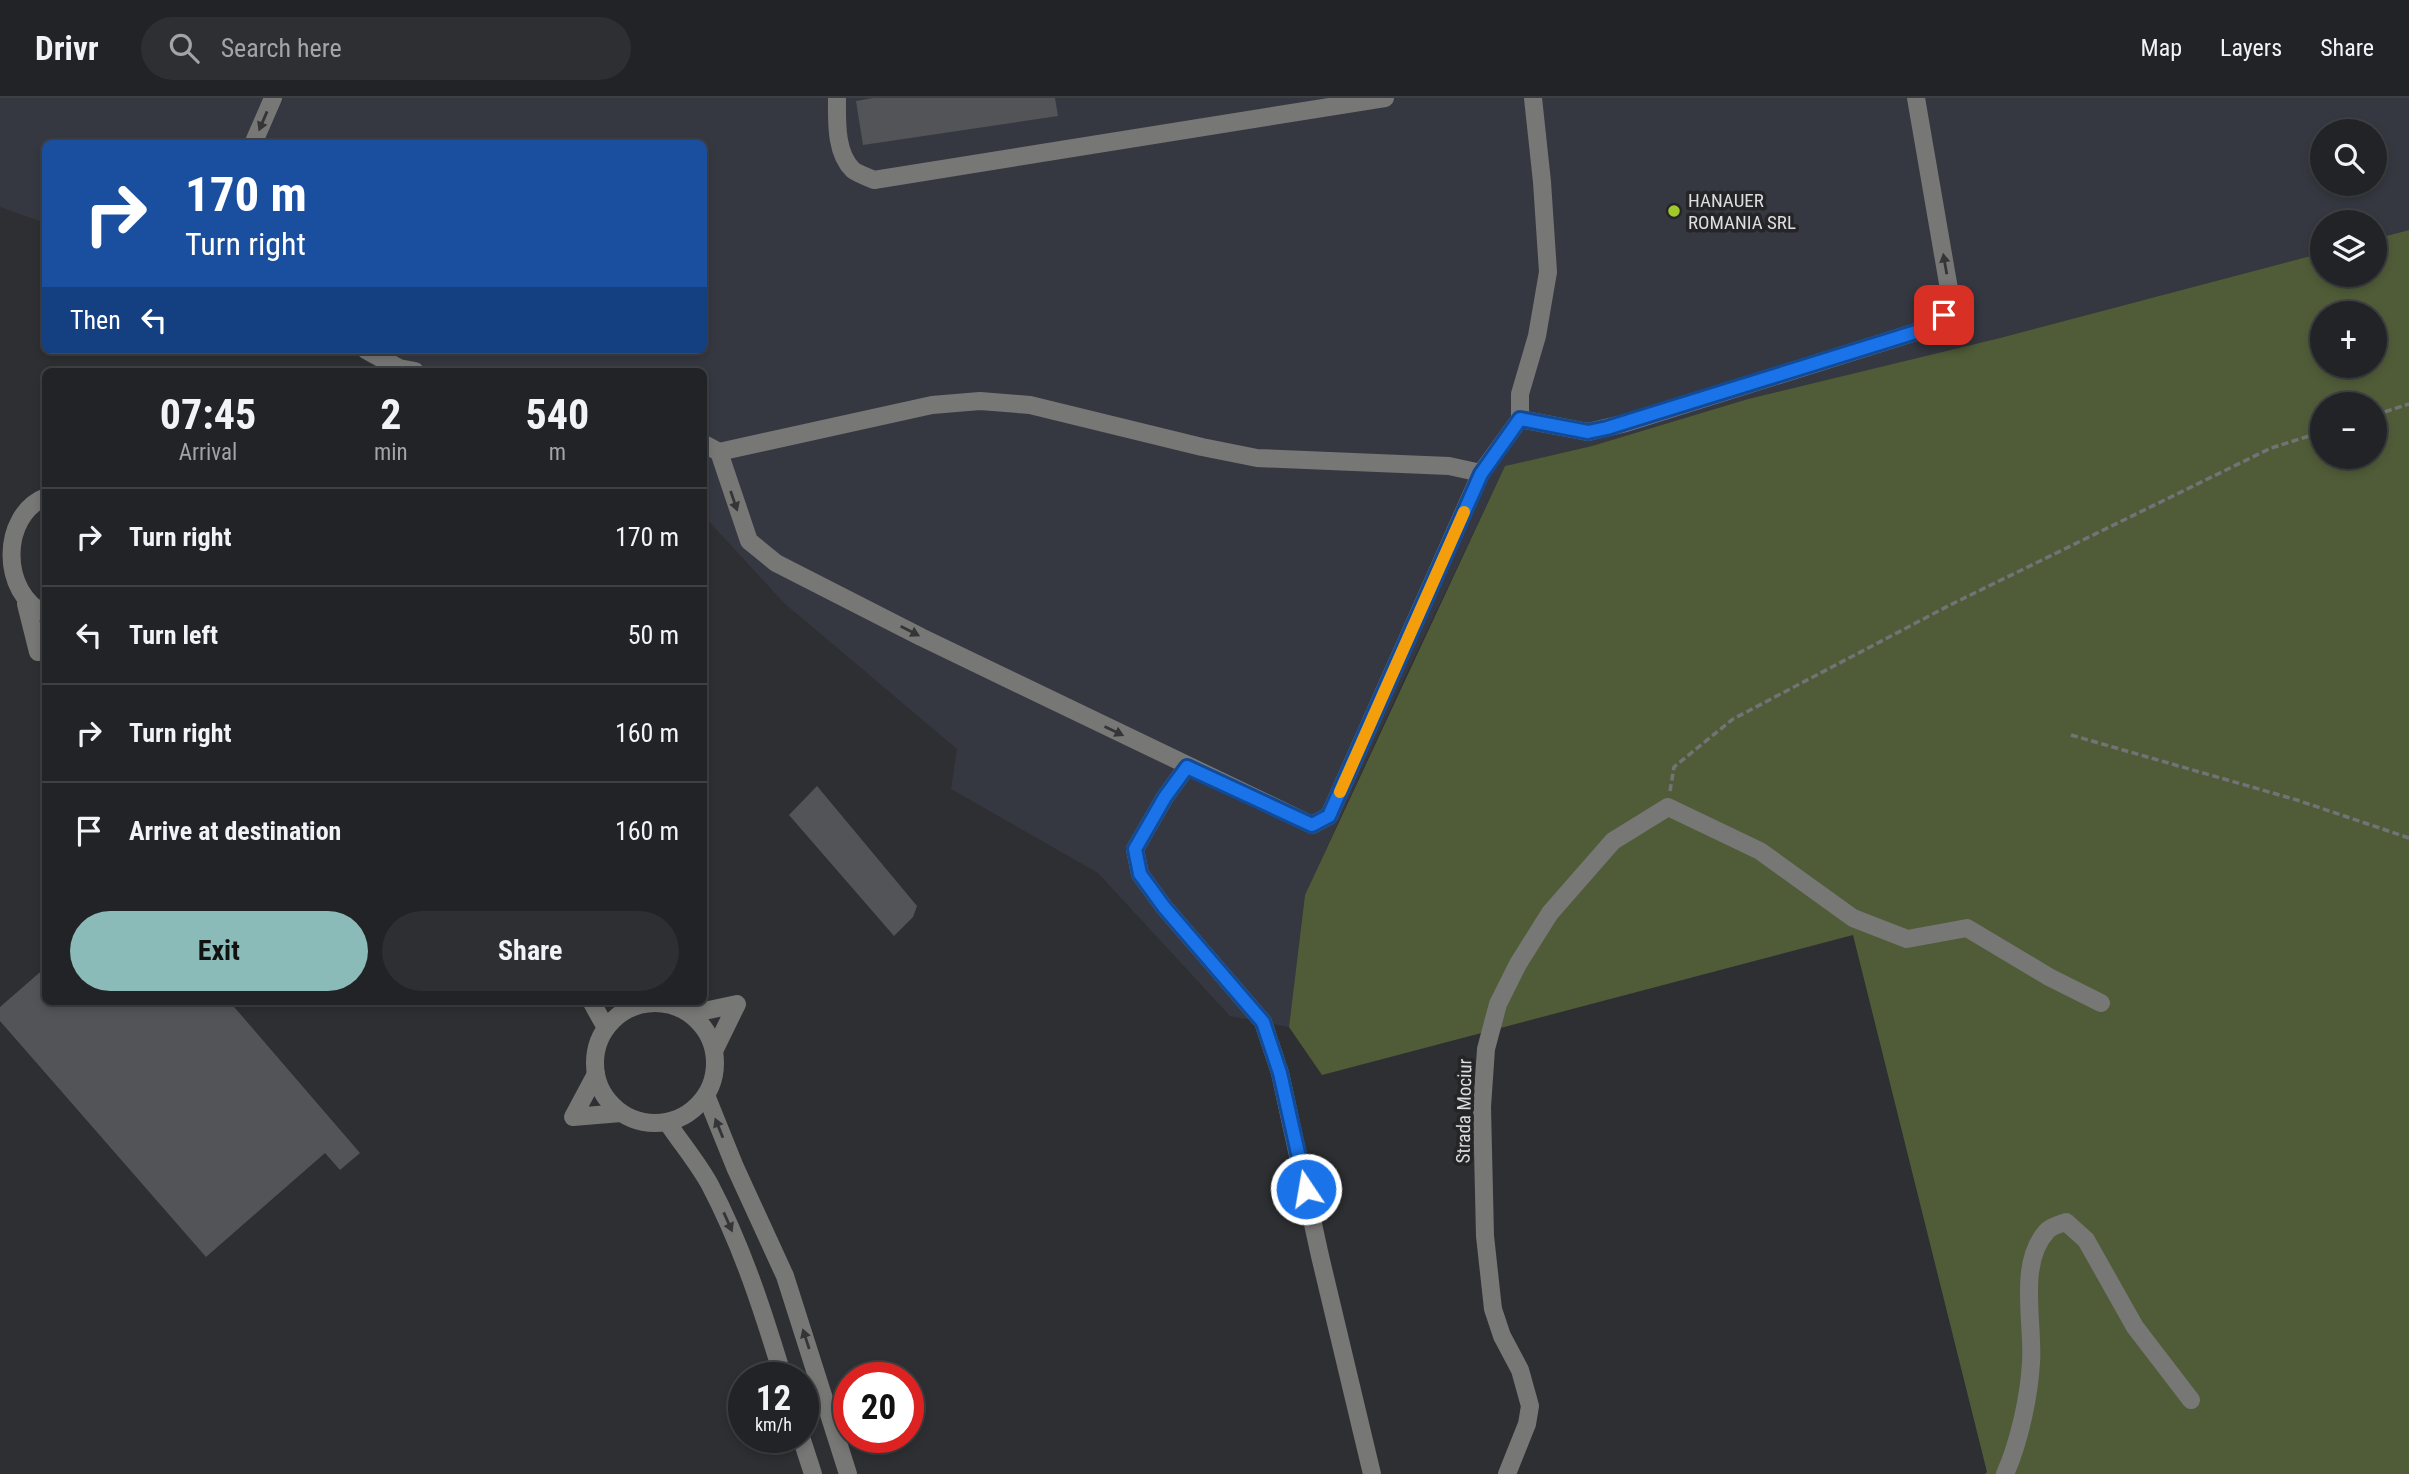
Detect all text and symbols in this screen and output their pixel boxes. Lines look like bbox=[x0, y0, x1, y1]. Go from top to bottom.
search box bbox=[141, 17, 631, 80]
text: Drivr bbox=[35, 29, 99, 68]
icon: search bbox=[165, 29, 203, 67]
text: Search here bbox=[221, 33, 342, 63]
text: Map bbox=[2141, 34, 2182, 62]
text: Layers bbox=[2220, 34, 2282, 62]
text: Share bbox=[2320, 34, 2374, 62]
one-way arrow bbox=[257, 111, 269, 131]
map controls bbox=[2310, 119, 2387, 469]
button: search bbox=[2310, 119, 2387, 196]
text: 170 m bbox=[185, 166, 307, 223]
icon: right bbox=[70, 168, 161, 259]
place label: HANAUER ROMANIA SRL bbox=[1688, 189, 1796, 234]
marker: HANAUER ROMANIA SRL bbox=[1666, 203, 1682, 219]
button: layers bbox=[2310, 210, 2387, 287]
text: Turn right bbox=[185, 225, 306, 263]
one-way arrow bbox=[1939, 253, 1950, 275]
pin bbox=[1914, 285, 1974, 345]
icon: arrive bbox=[1925, 296, 1963, 334]
icon: left bbox=[135, 301, 173, 339]
button: + bbox=[2310, 301, 2387, 378]
text: Then bbox=[70, 305, 121, 335]
text: 07:45 bbox=[160, 390, 256, 439]
text: 2 bbox=[380, 390, 401, 439]
text: 540 bbox=[525, 390, 589, 439]
button: − bbox=[2310, 392, 2387, 469]
text: Arrival bbox=[179, 439, 237, 466]
text: min bbox=[374, 439, 408, 466]
text: m bbox=[549, 439, 566, 466]
one-way arrow bbox=[729, 490, 740, 511]
icon: right bbox=[70, 518, 108, 556]
text: Turn right bbox=[129, 522, 231, 552]
text: 170 m bbox=[615, 522, 679, 552]
icon: left bbox=[70, 616, 108, 654]
text: Turn left bbox=[129, 620, 218, 650]
text: 50 m bbox=[628, 620, 679, 650]
one-way arrow bbox=[900, 625, 920, 637]
icon: right bbox=[70, 714, 108, 752]
text: Turn right bbox=[129, 718, 231, 748]
text: 160 m bbox=[615, 718, 679, 748]
one-way arrow bbox=[1104, 726, 1124, 737]
icon: arrive bbox=[70, 812, 108, 850]
text: Arrive at destination bbox=[129, 816, 341, 846]
text: 160 m bbox=[615, 816, 679, 846]
button: Exit bbox=[70, 911, 368, 991]
button: Share bbox=[382, 911, 679, 991]
street label: Strada Mociur bbox=[1452, 1058, 1476, 1164]
one-way arrow bbox=[714, 1118, 725, 1139]
position arrow bbox=[1269, 1152, 1343, 1226]
one-way arrow bbox=[722, 1212, 734, 1232]
one-way arrow bbox=[800, 1328, 811, 1349]
speed limit sign: 20 bbox=[833, 1362, 924, 1453]
text: 12 bbox=[756, 1378, 791, 1419]
text: km/h bbox=[755, 1414, 792, 1435]

